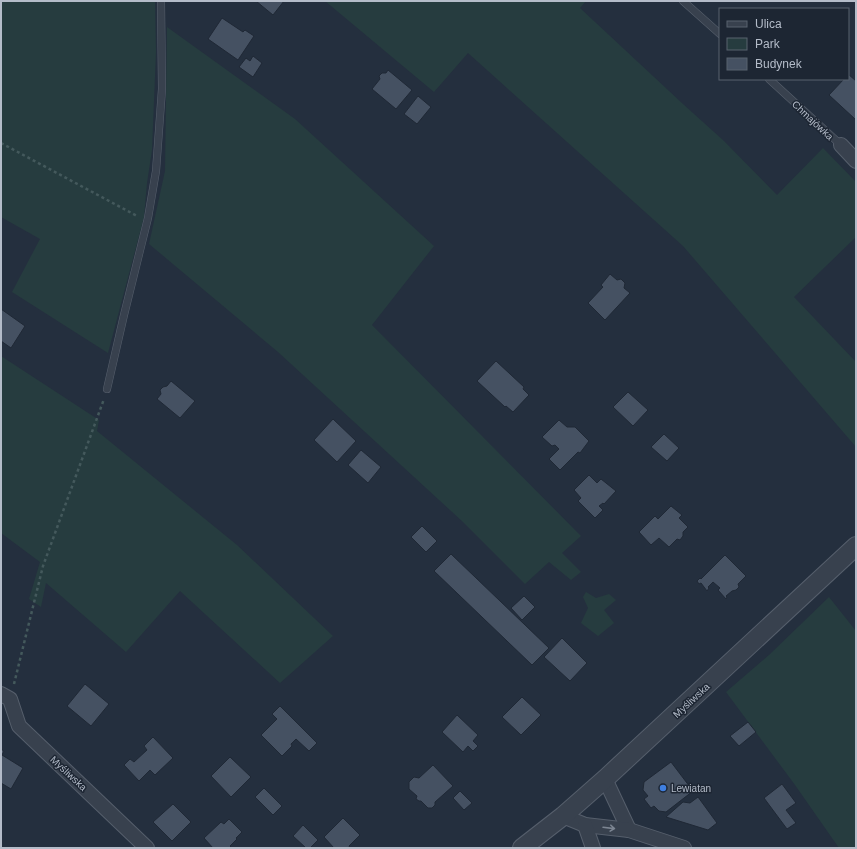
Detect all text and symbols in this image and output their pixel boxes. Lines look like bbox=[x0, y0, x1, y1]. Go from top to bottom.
legend bbox=[719, 8, 849, 80]
text: Ulica bbox=[755, 17, 782, 31]
text: Park bbox=[755, 37, 781, 51]
text: Budynek bbox=[755, 57, 803, 71]
street label: Chmajówka bbox=[790, 99, 836, 142]
street label: Myśliwska bbox=[671, 681, 712, 720]
street label: Myśliwska bbox=[48, 754, 89, 793]
marker: Lewiatan bbox=[658, 783, 668, 793]
place label: Lewiatan bbox=[671, 783, 711, 794]
one-way arrow bbox=[602, 824, 615, 832]

